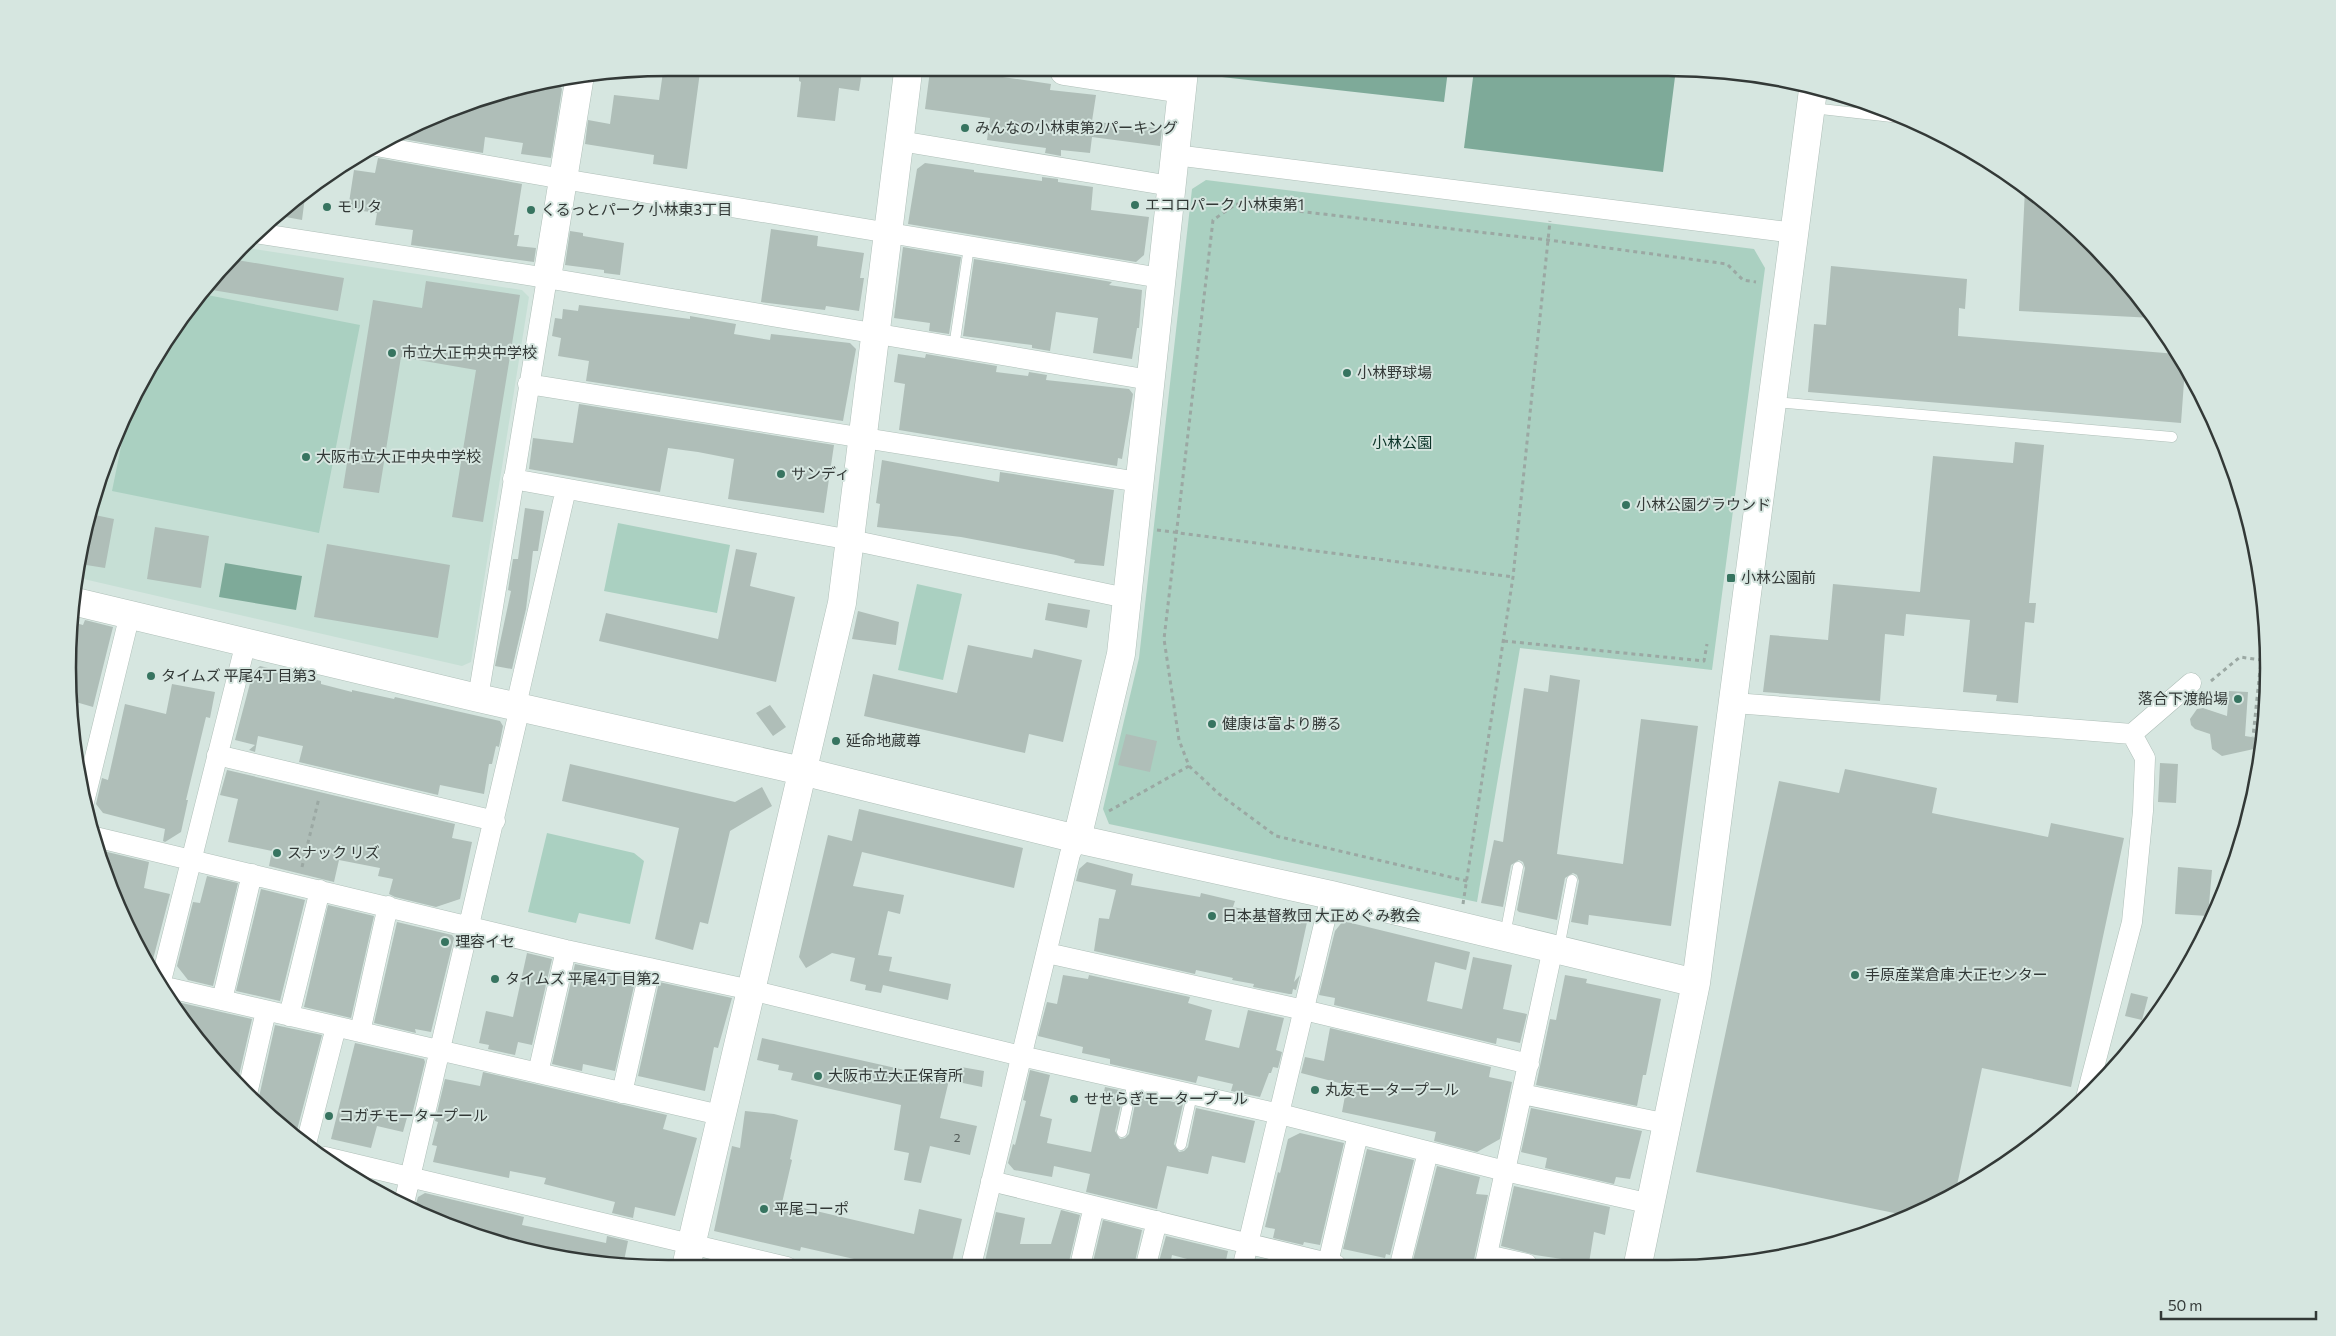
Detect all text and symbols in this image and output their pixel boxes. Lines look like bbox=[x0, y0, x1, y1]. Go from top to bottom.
place label: みんなの小林東第2パーキング bbox=[975, 118, 1178, 136]
marker: みんなの小林東第2パーキング bbox=[959, 122, 971, 134]
place label: エコロパーク 小林東第1 bbox=[1145, 195, 1304, 213]
place label: モリタ bbox=[337, 197, 382, 215]
marker: エコロパーク 小林東第1 bbox=[1129, 199, 1141, 211]
place label: くるっとパーク 小林東3丁目 bbox=[541, 200, 732, 218]
marker: モリタ bbox=[321, 201, 333, 213]
marker: くるっとパーク 小林東3丁目 bbox=[525, 204, 537, 216]
place label: 市立大正中央中学校 bbox=[402, 343, 537, 361]
marker: 市立大正中央中学校 bbox=[386, 347, 398, 359]
place label: 小林野球場 bbox=[1357, 363, 1432, 381]
marker: 小林野球場 bbox=[1341, 367, 1353, 379]
park label: 小林公園 bbox=[1372, 433, 1432, 451]
place label: 大阪市立大正中央中学校 bbox=[316, 447, 481, 465]
marker: 大阪市立大正中央中学校 bbox=[300, 451, 312, 463]
place label: サンディ bbox=[791, 464, 850, 482]
marker: サンディ bbox=[775, 468, 787, 480]
place label: 小林公園グラウンド bbox=[1636, 495, 1771, 513]
marker: 小林公園グラウンド bbox=[1620, 499, 1632, 511]
place label: 小林公園前 bbox=[1741, 568, 1816, 586]
marker: 小林公園前 bbox=[1725, 572, 1737, 584]
place label: タイムズ 平尾4丁目第3 bbox=[161, 666, 316, 684]
marker: タイムズ 平尾4丁目第3 bbox=[145, 670, 157, 682]
place label: 落合下渡船場 bbox=[2138, 689, 2228, 707]
marker: 落合下渡船場 bbox=[2232, 693, 2244, 705]
place label: 健康は富より勝る bbox=[1222, 714, 1342, 732]
marker: 健康は富より勝る bbox=[1206, 718, 1218, 730]
place label: 延命地蔵尊 bbox=[846, 731, 921, 749]
marker: 延命地蔵尊 bbox=[830, 735, 842, 747]
place label: スナック リズ bbox=[287, 843, 380, 861]
marker: スナック リズ bbox=[271, 847, 283, 859]
place label: 日本基督教団 大正めぐみ教会 bbox=[1222, 906, 1420, 924]
marker: 日本基督教団 大正めぐみ教会 bbox=[1206, 910, 1218, 922]
place label: 理容イセ bbox=[455, 932, 515, 950]
marker: 理容イセ bbox=[439, 936, 451, 948]
place label: 手原産業倉庫 大正センター bbox=[1865, 965, 2048, 983]
place label: タイムズ 平尾4丁目第2 bbox=[505, 969, 660, 987]
marker: 手原産業倉庫 大正センター bbox=[1849, 969, 1861, 981]
marker: タイムズ 平尾4丁目第2 bbox=[489, 973, 501, 985]
place label: 大阪市立大正保育所 bbox=[828, 1066, 963, 1084]
marker: 大阪市立大正保育所 bbox=[812, 1070, 824, 1082]
place label: 丸友モータープール bbox=[1325, 1080, 1459, 1098]
marker: 丸友モータープール bbox=[1309, 1084, 1321, 1096]
place label: せせらぎモータープール bbox=[1084, 1089, 1248, 1107]
marker: せせらぎモータープール bbox=[1068, 1093, 1080, 1105]
place label: コガチモータープール bbox=[339, 1106, 488, 1124]
marker: コガチモータープール bbox=[323, 1110, 335, 1122]
house number: 2 bbox=[954, 1130, 961, 1144]
place label: 平尾コーポ bbox=[774, 1199, 849, 1217]
marker: 平尾コーポ bbox=[758, 1203, 770, 1215]
scale bar bbox=[2161, 1288, 2316, 1320]
text: 50 m bbox=[2168, 1296, 2202, 1314]

